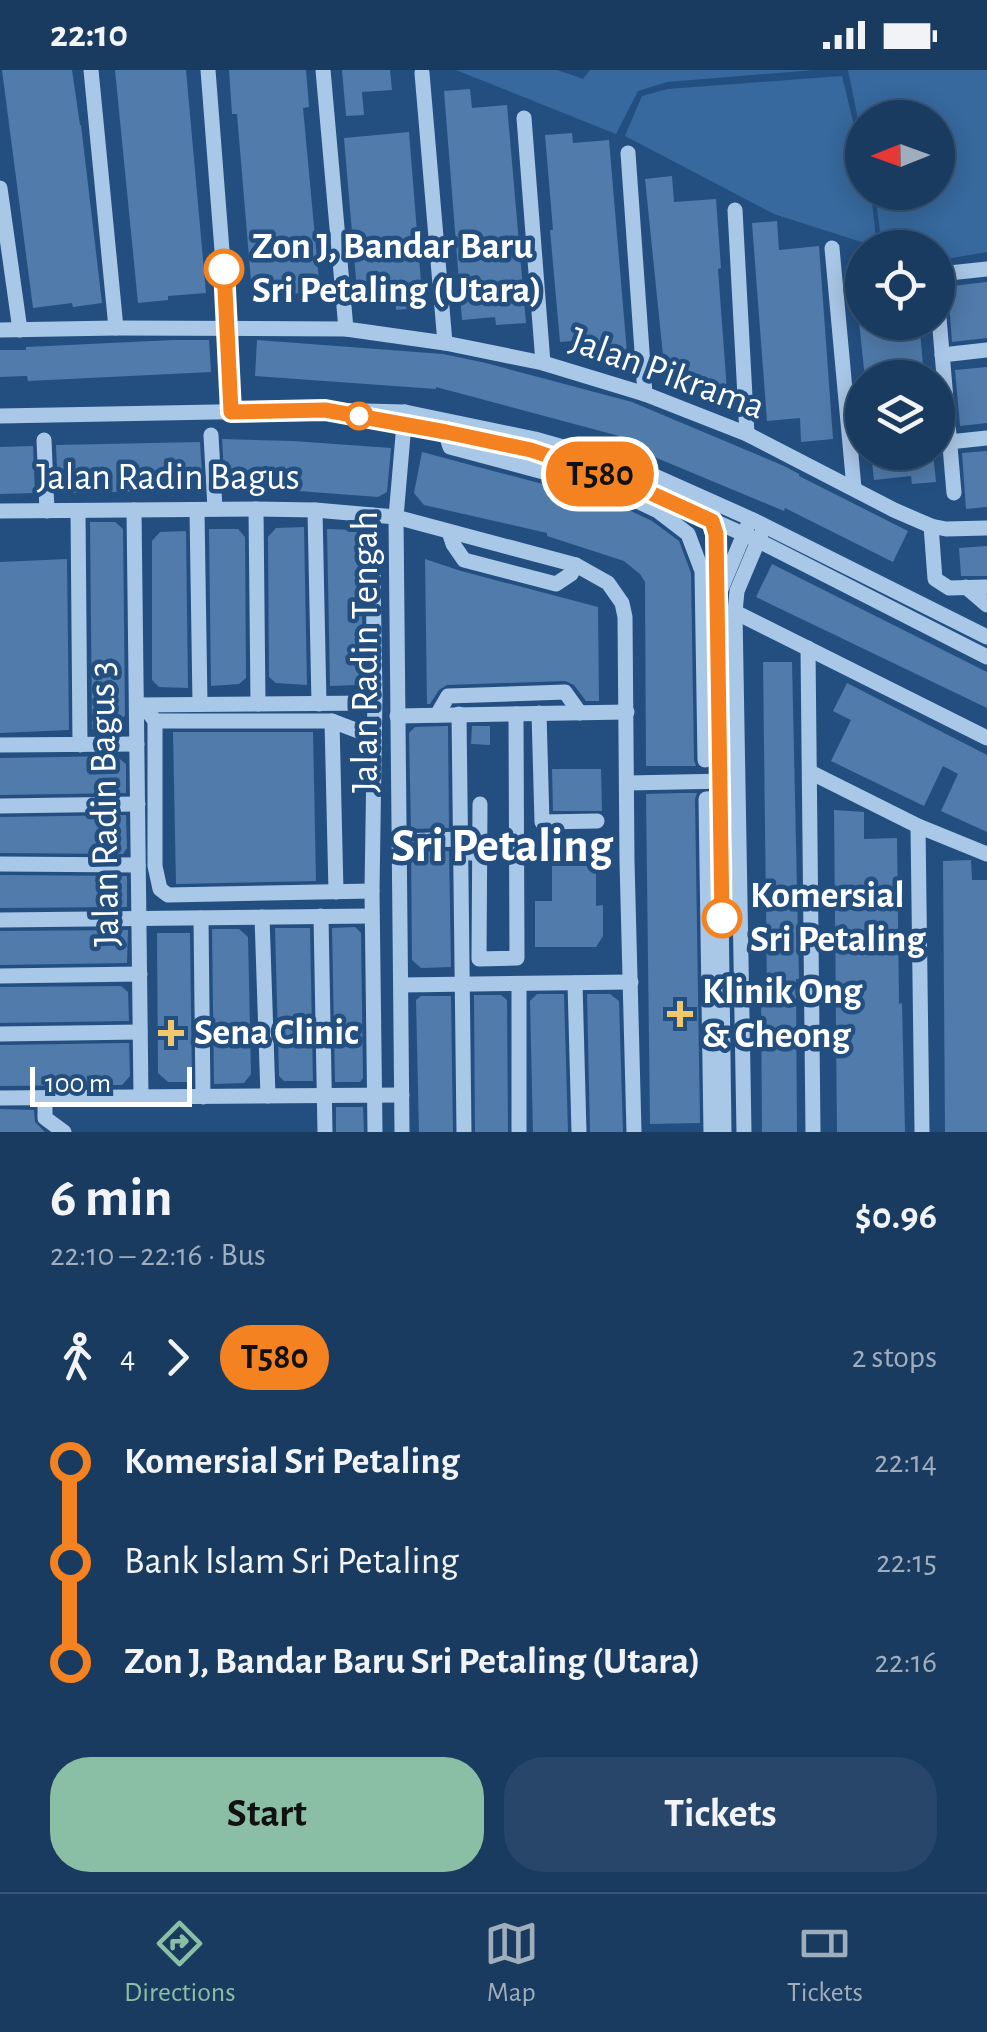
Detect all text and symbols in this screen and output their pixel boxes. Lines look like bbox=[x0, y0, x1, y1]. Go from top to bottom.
text: 22:10 bbox=[50, 16, 128, 54]
north arrow bbox=[845, 100, 955, 210]
map controls bbox=[845, 100, 955, 470]
place label: Zon J, Bandar Baru Sri Petaling (Utara) bbox=[252, 228, 542, 310]
button: locate bbox=[845, 230, 955, 340]
marker: Zon J, Bandar Baru Sri Petaling (Utara) bbox=[205, 250, 243, 288]
street label: Jalan Pikrama bbox=[564, 321, 770, 427]
button: layers bbox=[845, 360, 955, 470]
unlabelled marker bbox=[346, 403, 372, 429]
line badge: T580 bbox=[530, 442, 670, 506]
text: T580 bbox=[566, 457, 634, 492]
street label: Jalan Radin Bagus bbox=[36, 459, 300, 497]
street label: Jalan Radin Tengah bbox=[347, 511, 385, 793]
street label: Jalan Radin Bagus 3 bbox=[84, 661, 126, 947]
district label: Sri Petaling bbox=[391, 823, 614, 871]
place label: Komersial Sri Petaling bbox=[750, 877, 926, 959]
marker: Komersial Sri Petaling bbox=[703, 899, 741, 937]
place label: Klinik Ong & Cheong bbox=[702, 973, 863, 1055]
marker: Klinik Ong & Cheong bbox=[667, 1001, 693, 1027]
place label: Sena Clinic bbox=[194, 1014, 359, 1052]
marker: Sena Clinic bbox=[158, 1020, 184, 1046]
scale bar bbox=[30, 1062, 192, 1106]
text: 100 m bbox=[45, 1070, 111, 1098]
text: 6 min bbox=[50, 1171, 173, 1226]
text: $0.96 bbox=[855, 1198, 937, 1236]
text: 22:10 – 22:16 · Bus bbox=[50, 1239, 266, 1271]
icon: walk bbox=[50, 1330, 105, 1385]
icon: forward bbox=[150, 1330, 205, 1385]
text: T580 bbox=[240, 1340, 309, 1375]
text: 4 bbox=[120, 1341, 135, 1373]
text: 2 stops bbox=[852, 1341, 937, 1373]
text: Komersial Sri Petaling bbox=[124, 1443, 460, 1481]
text: 22:14 bbox=[874, 1446, 937, 1478]
text: Bank Islam Sri Petaling bbox=[124, 1543, 459, 1581]
text: 22:15 bbox=[876, 1546, 937, 1578]
text: Zon J, Bandar Baru Sri Petaling (Utara) bbox=[124, 1643, 701, 1681]
text: 22:16 bbox=[875, 1646, 937, 1678]
button: Start bbox=[50, 1757, 484, 1872]
button: Tickets bbox=[504, 1757, 937, 1872]
tab: Directions bbox=[124, 1916, 236, 2010]
tab: Map bbox=[484, 1916, 539, 2010]
tab: Tickets bbox=[787, 1916, 863, 2010]

